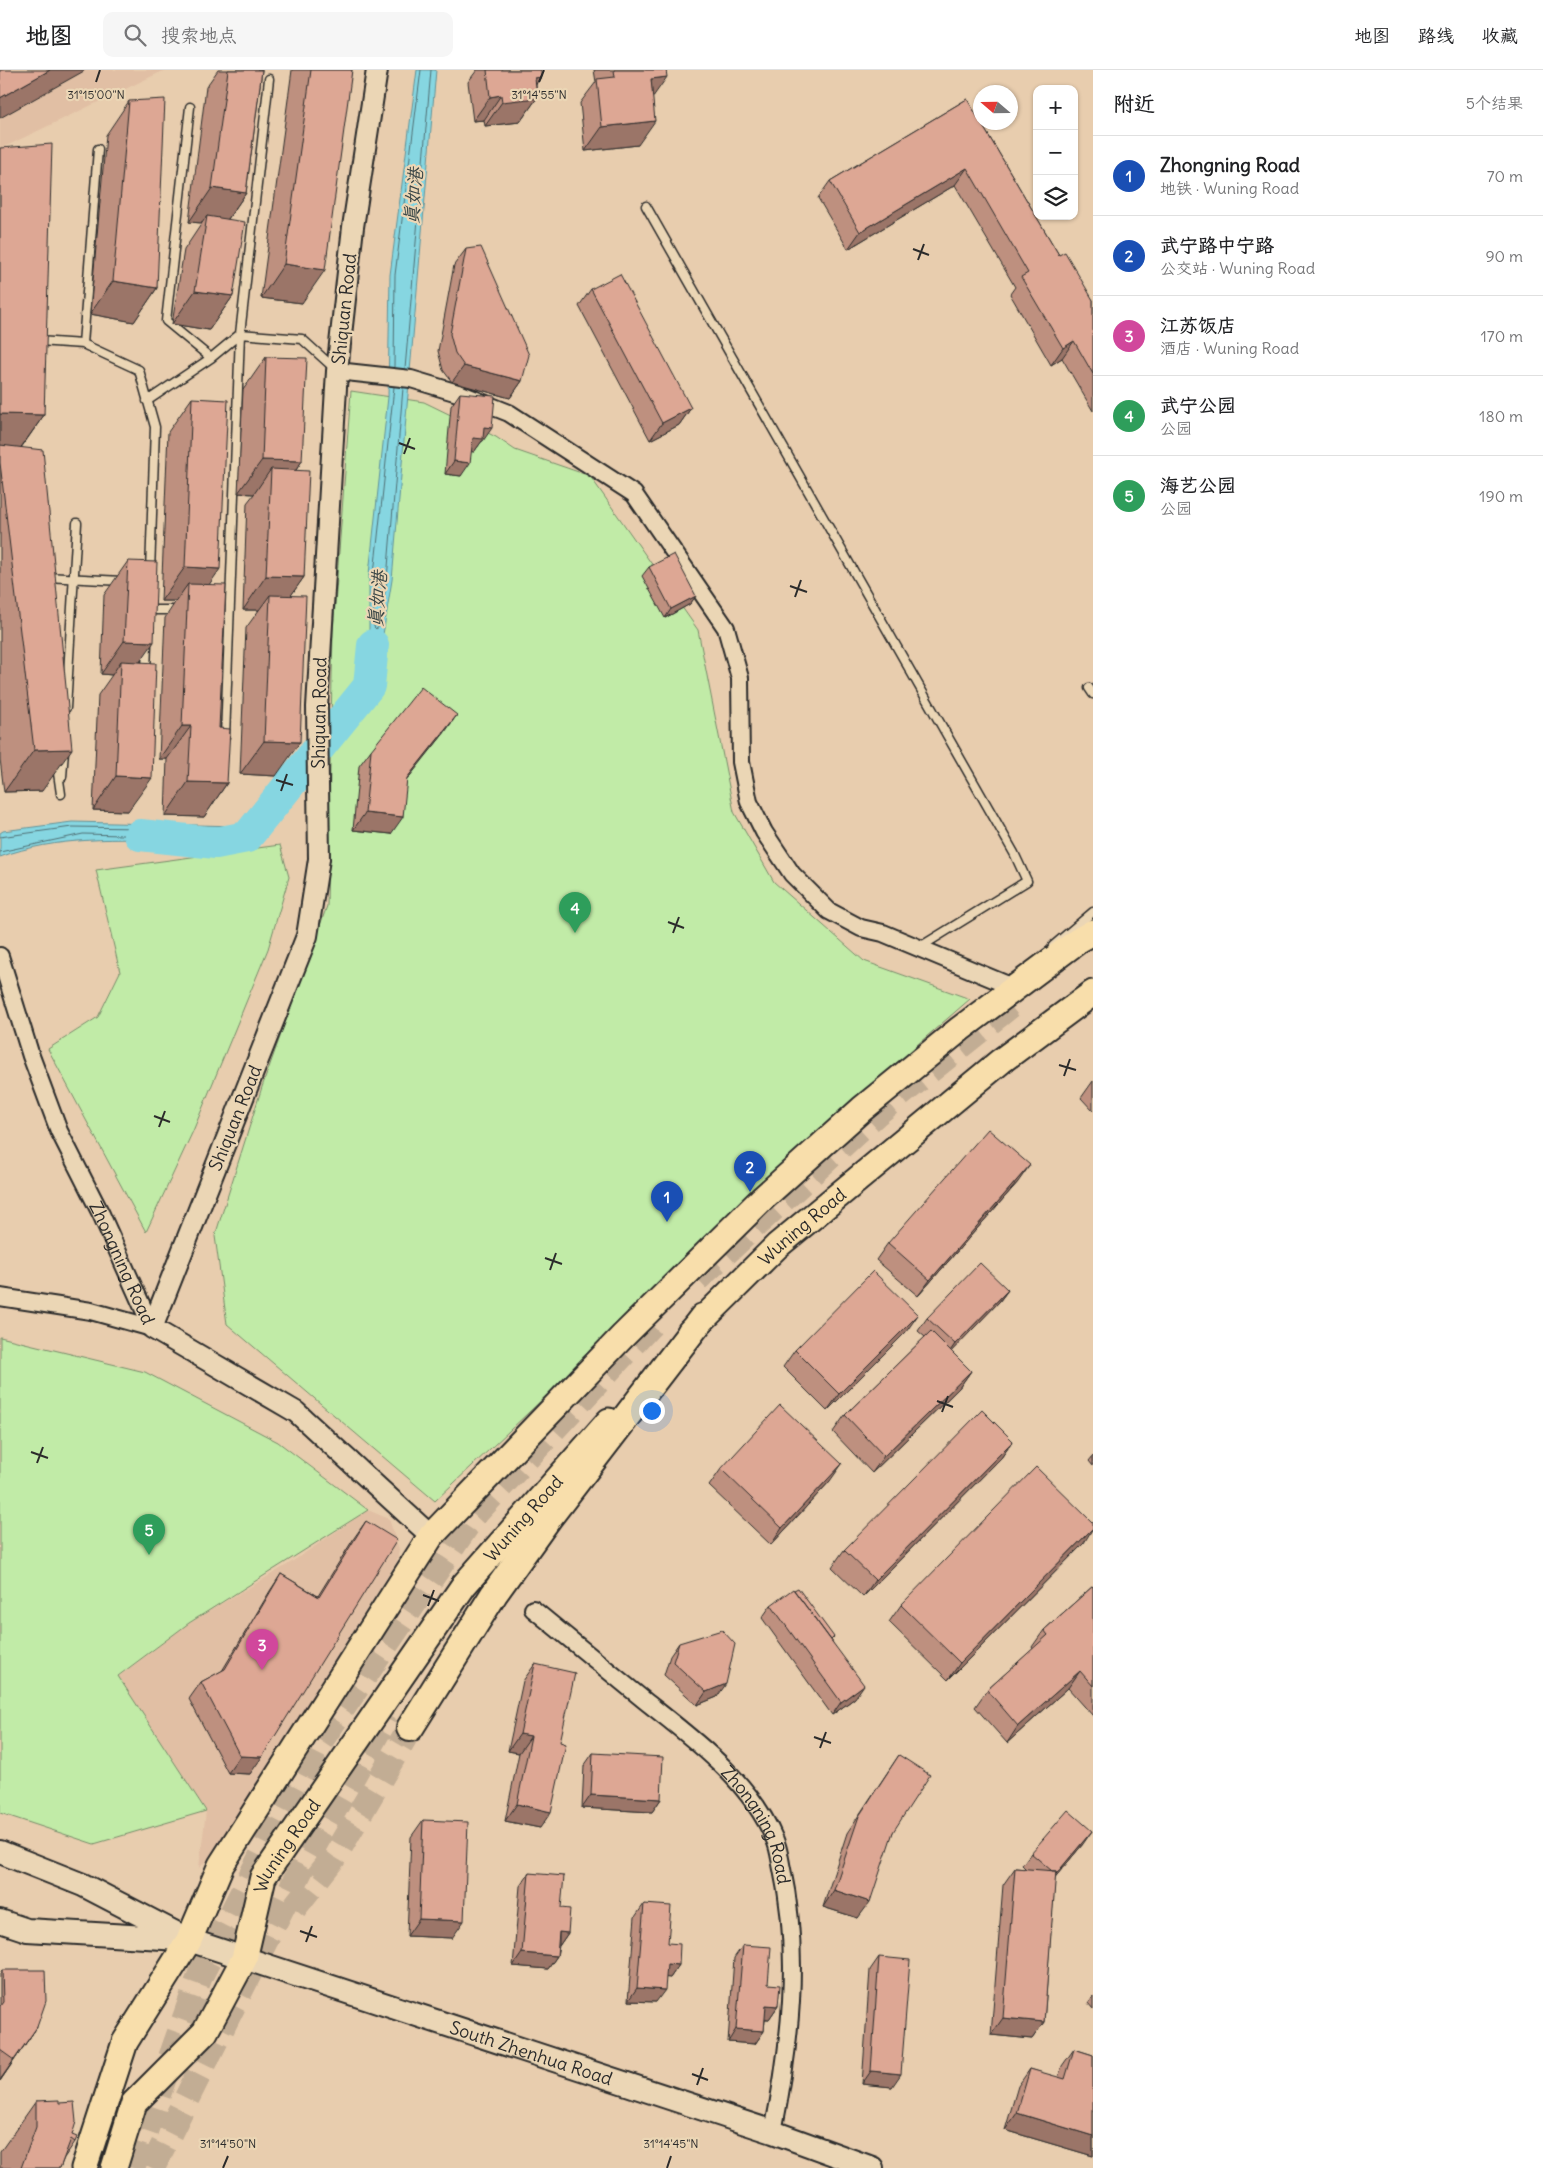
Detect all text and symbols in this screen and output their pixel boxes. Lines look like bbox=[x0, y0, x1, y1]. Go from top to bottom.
search box bbox=[103, 12, 453, 57]
text: 地图 bbox=[25, 20, 73, 50]
icon: search bbox=[121, 21, 149, 49]
text: 搜索地点 bbox=[161, 23, 237, 47]
text: 地图 bbox=[1354, 24, 1390, 47]
text: 路线 bbox=[1418, 24, 1454, 47]
text: 收藏 bbox=[1482, 24, 1518, 47]
north arrow bbox=[973, 85, 1018, 130]
map controls bbox=[1033, 85, 1078, 220]
button: + bbox=[1033, 85, 1078, 130]
text: 31°15'00"N bbox=[67, 87, 125, 102]
text: 31°14'55"N bbox=[511, 87, 567, 102]
text: 附近 bbox=[1113, 90, 1155, 117]
text: 5个结果 bbox=[1466, 93, 1523, 113]
button: − bbox=[1033, 130, 1078, 175]
text: Zhongning Road bbox=[1160, 153, 1300, 177]
water label: 真如港 bbox=[399, 165, 428, 225]
text: 1 bbox=[1126, 166, 1132, 186]
text: 70 m bbox=[1487, 166, 1523, 186]
button: layers bbox=[1033, 175, 1078, 220]
text: 地铁 · Wuning Road bbox=[1160, 178, 1299, 198]
text: 武宁路中宁路 bbox=[1160, 233, 1274, 257]
text: 2 bbox=[1125, 246, 1133, 266]
text: 90 m bbox=[1485, 246, 1523, 266]
street label: Shiquan Road bbox=[327, 252, 361, 366]
text: 公交站 · Wuning Road bbox=[1160, 258, 1315, 278]
text: 江苏饭店 bbox=[1160, 313, 1236, 337]
text: 3 bbox=[1124, 326, 1134, 346]
text: 170 m bbox=[1480, 326, 1523, 346]
text: 酒店 · Wuning Road bbox=[1160, 338, 1299, 358]
text: 武宁公园 bbox=[1160, 393, 1236, 417]
text: 4 bbox=[1124, 406, 1134, 426]
text: 180 m bbox=[1479, 406, 1523, 426]
text: 公园 bbox=[1160, 418, 1192, 438]
text: 海艺公园 bbox=[1160, 473, 1236, 497]
text: 5 bbox=[1124, 486, 1134, 506]
text: 190 m bbox=[1479, 486, 1523, 506]
text: 公园 bbox=[1160, 498, 1192, 518]
water label: 真如港 bbox=[363, 568, 392, 628]
street label: Shiquan Road bbox=[307, 656, 331, 769]
pin: 4 bbox=[559, 892, 591, 933]
street label: Shiquan Road bbox=[203, 1061, 267, 1174]
pin: 2 bbox=[734, 1151, 766, 1192]
pin: 1 bbox=[651, 1181, 683, 1222]
street label: Wuning Road bbox=[753, 1182, 851, 1270]
street label: Zhongning Road bbox=[85, 1197, 161, 1328]
your location bbox=[639, 1398, 665, 1424]
street label: Wuning Road bbox=[479, 1470, 568, 1566]
pin: 5 bbox=[133, 1514, 165, 1555]
pin: 3 bbox=[246, 1629, 278, 1670]
street label: Zhongning Road bbox=[717, 1760, 796, 1886]
street label: Wuning Road bbox=[248, 1794, 325, 1895]
street label: South Zhenhua Road bbox=[447, 2015, 616, 2090]
text: 31°14'50"N bbox=[200, 2136, 256, 2151]
text: 31°14'45"N bbox=[643, 2136, 699, 2151]

